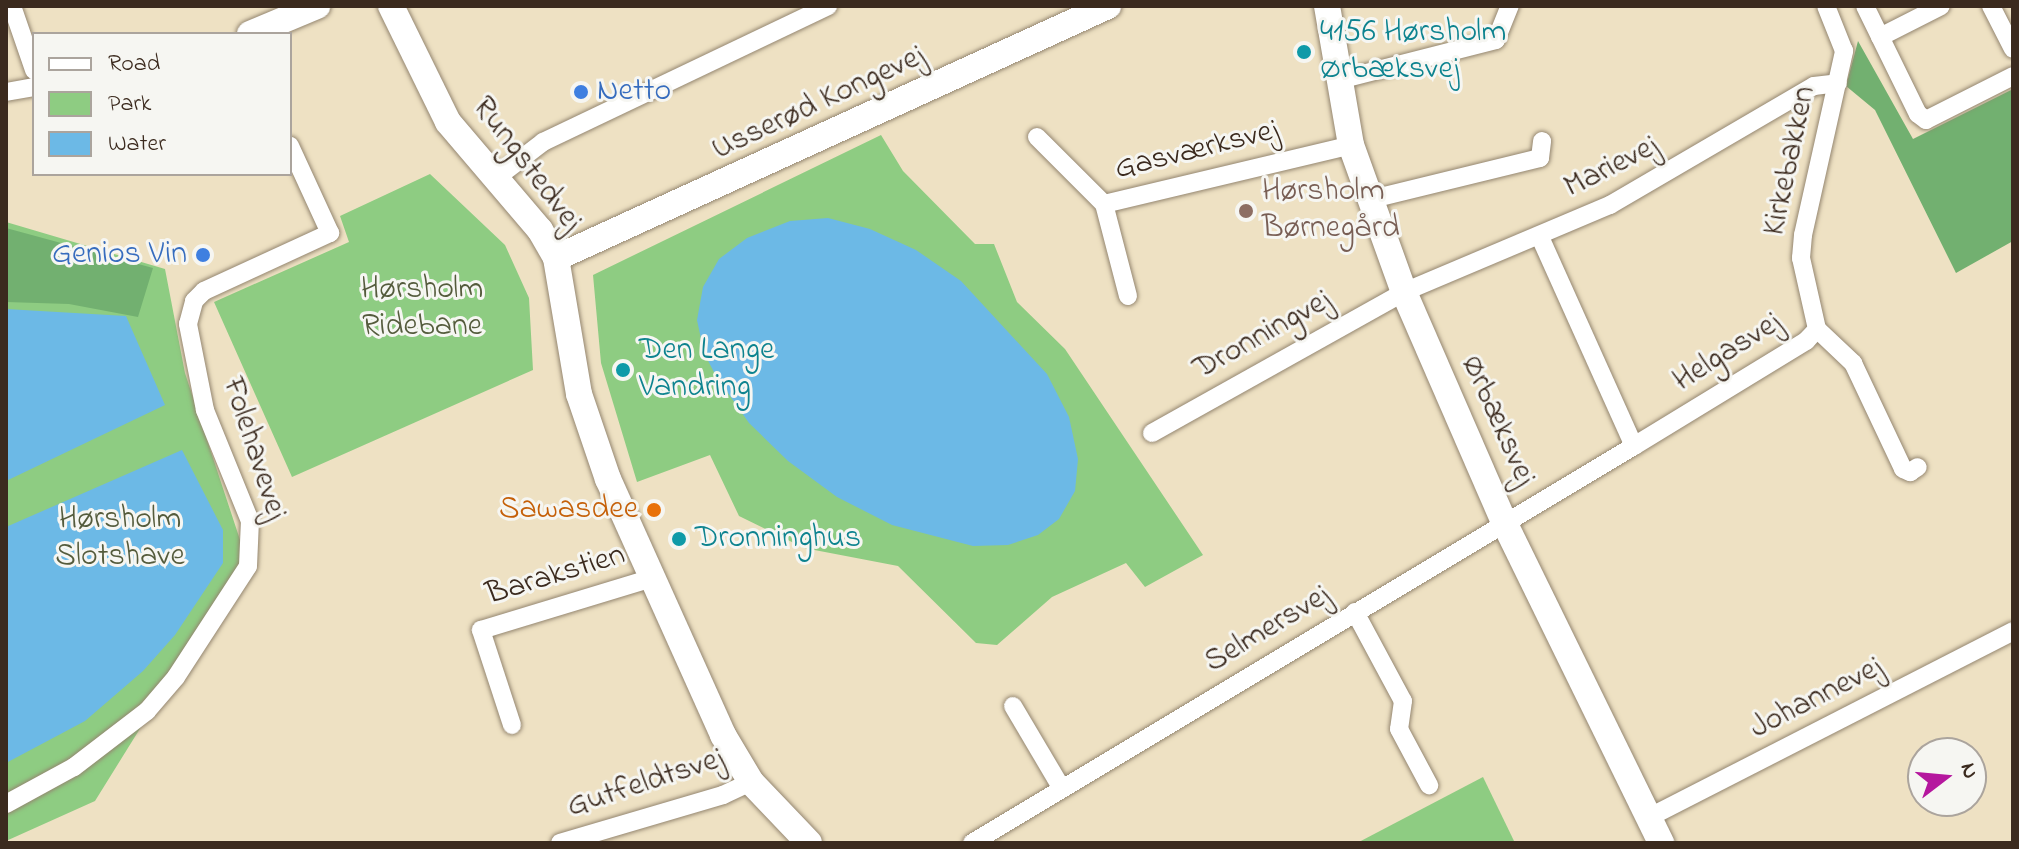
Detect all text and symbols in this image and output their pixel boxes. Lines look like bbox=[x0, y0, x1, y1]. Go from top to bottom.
place label: 4156 Hørsholm Ørbæksvej bbox=[1320, 15, 1506, 90]
legend bbox=[32, 32, 292, 176]
street label: Usserød Kongevej bbox=[706, 38, 932, 170]
marker: 4156 Hørsholm Ørbæksvej bbox=[1295, 43, 1313, 61]
text: Road bbox=[108, 47, 160, 82]
place label: Netto bbox=[597, 73, 671, 111]
marker: Netto bbox=[572, 83, 590, 101]
street label: Kirkebakken bbox=[1756, 83, 1826, 239]
text: Park bbox=[108, 87, 151, 122]
street label: Rungstedvej bbox=[463, 90, 589, 240]
street label: Gasværksvej bbox=[1111, 112, 1283, 190]
text: Water bbox=[108, 127, 166, 162]
street label: Marievej bbox=[1558, 128, 1666, 208]
place label: Hørsholm Børnegård bbox=[1262, 174, 1400, 249]
marker: Hørsholm Børnegård bbox=[1237, 202, 1255, 220]
place label: Genios Vin bbox=[52, 236, 187, 274]
marker: Genios Vin bbox=[194, 246, 212, 264]
park label: Hørsholm Ridebane bbox=[361, 272, 483, 347]
street label: Dronningvej bbox=[1187, 282, 1339, 390]
street label: Helgasvej bbox=[1667, 305, 1789, 401]
place label: Den Lange Vandring bbox=[639, 333, 774, 408]
street label: Ørbæksvej bbox=[1451, 350, 1543, 492]
marker: Den Lange Vandring bbox=[614, 361, 632, 379]
street label: Folehavevej bbox=[212, 373, 294, 525]
place label: Sawasdee bbox=[499, 491, 638, 529]
marker: Sawasdee bbox=[645, 501, 663, 519]
park label: Hørsholm Slotshave bbox=[55, 502, 185, 577]
place label: Dronninghus bbox=[695, 520, 861, 558]
marker: Dronninghus bbox=[670, 530, 688, 548]
street label: Barakstien bbox=[482, 537, 630, 615]
street label: Selmersvej bbox=[1198, 578, 1338, 682]
street label: Johannevej bbox=[1744, 649, 1890, 749]
north arrow bbox=[1907, 737, 1987, 817]
street label: Gutfeldtsvej bbox=[563, 741, 729, 827]
text: N bbox=[1951, 759, 1986, 782]

